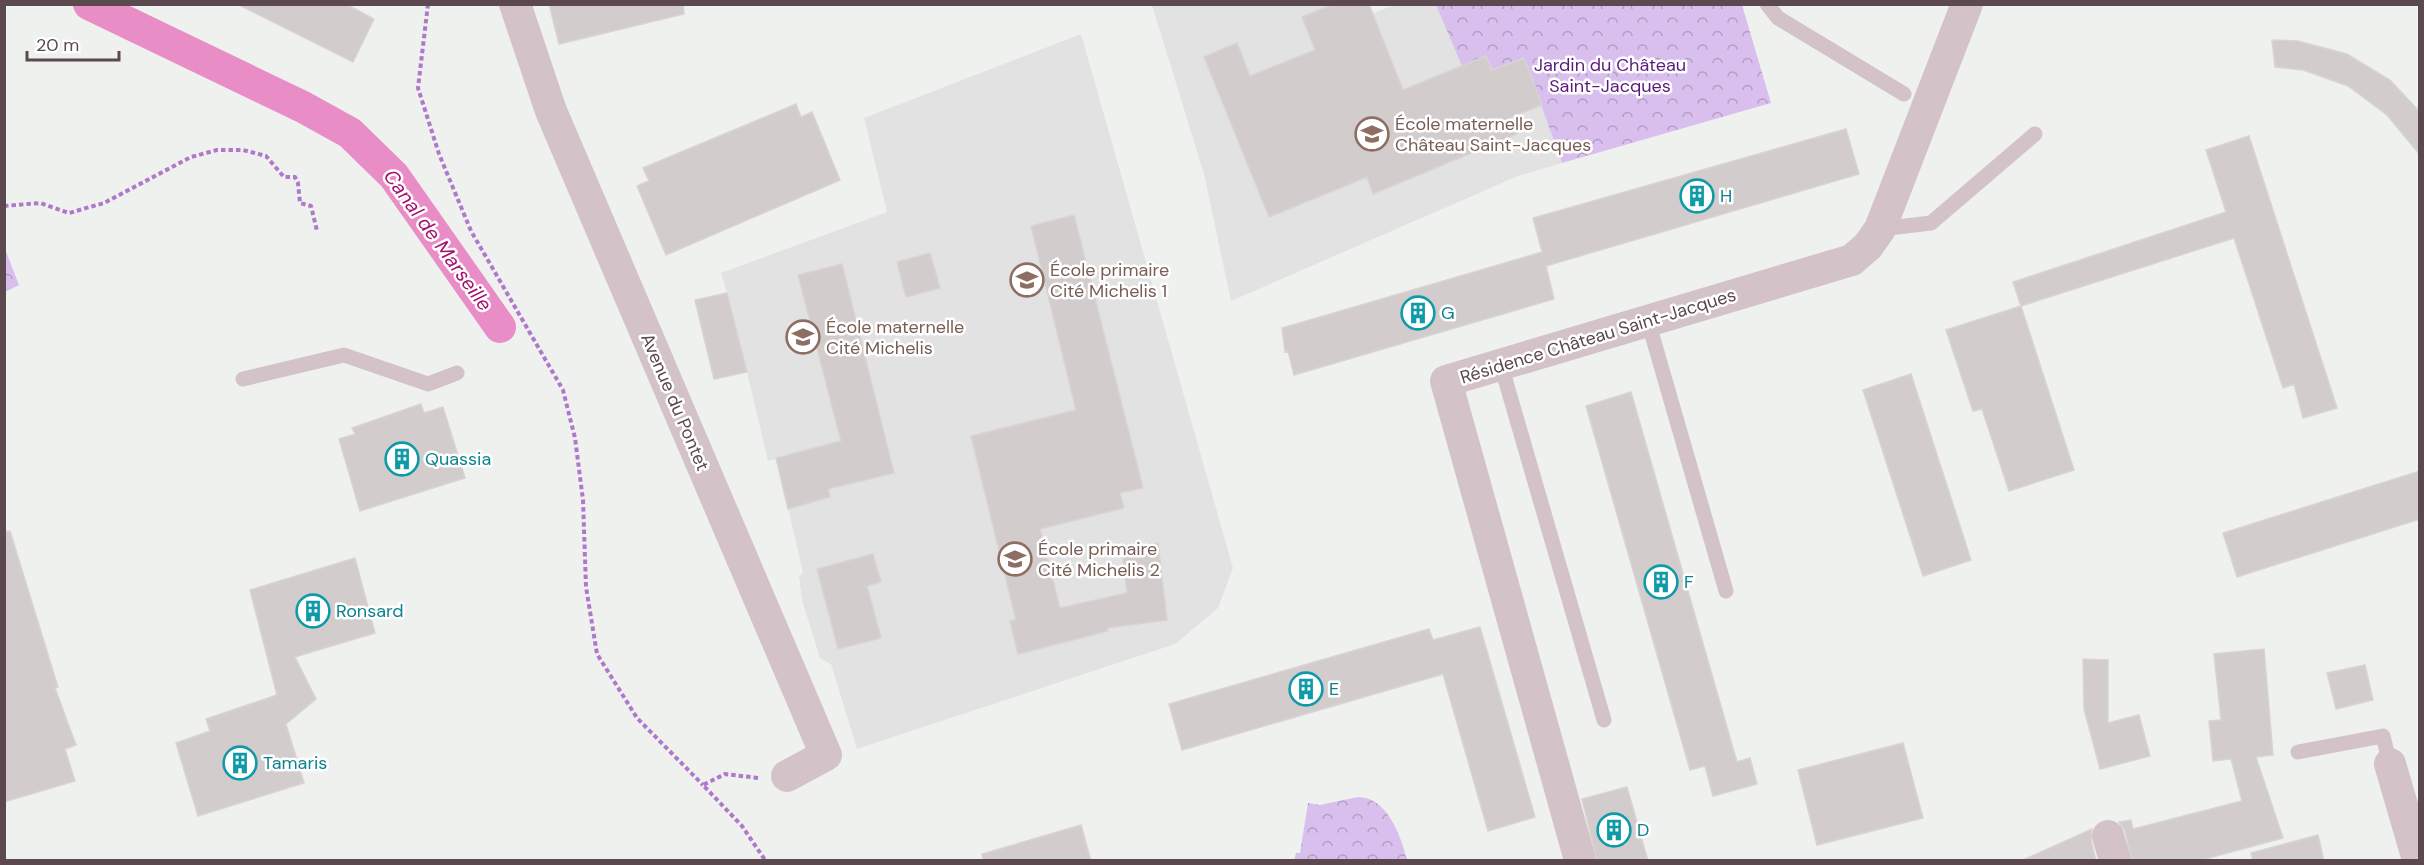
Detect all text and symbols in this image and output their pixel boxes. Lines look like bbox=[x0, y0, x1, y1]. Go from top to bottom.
scale bar bbox=[27, 24, 118, 62]
text: 20 m bbox=[36, 33, 79, 57]
park label: Jardin du Château Saint-Jacques bbox=[1534, 53, 1686, 98]
place label: École maternelle Château Saint-Jacques bbox=[1395, 112, 1591, 157]
school or university icon: École maternelle Château Saint-Jacques bbox=[1354, 116, 1390, 152]
water label: Canal de Marseille bbox=[378, 164, 498, 316]
building icon: H bbox=[1679, 178, 1715, 214]
place label: H bbox=[1720, 184, 1732, 208]
place label: École primaire Cité Michelis 1 bbox=[1050, 258, 1169, 303]
school or university icon: École primaire Cité Michelis 1 bbox=[1009, 262, 1045, 298]
street label: Résidence Château Saint-Jacques bbox=[1457, 283, 1739, 389]
building icon: G bbox=[1400, 295, 1436, 331]
place label: G bbox=[1441, 301, 1455, 325]
place label: École maternelle Cité Michelis bbox=[826, 315, 964, 360]
school or university icon: École maternelle Cité Michelis bbox=[785, 319, 821, 355]
street label: Avenue du Pontet bbox=[635, 330, 715, 474]
building icon: Quassia bbox=[384, 441, 420, 477]
place label: Quassia bbox=[425, 447, 491, 471]
place label: École primaire Cité Michelis 2 bbox=[1038, 537, 1160, 582]
school or university icon: École primaire Cité Michelis 2 bbox=[997, 541, 1033, 577]
building icon: F bbox=[1643, 564, 1679, 600]
place label: F bbox=[1684, 570, 1694, 594]
building icon: Ronsard bbox=[295, 593, 331, 629]
place label: Ronsard bbox=[336, 599, 404, 623]
building icon: E bbox=[1288, 671, 1324, 707]
place label: E bbox=[1329, 677, 1339, 701]
building icon: Tamaris bbox=[222, 745, 258, 781]
place label: Tamaris bbox=[263, 751, 327, 775]
building icon: D bbox=[1596, 812, 1632, 848]
place label: D bbox=[1637, 818, 1649, 842]

